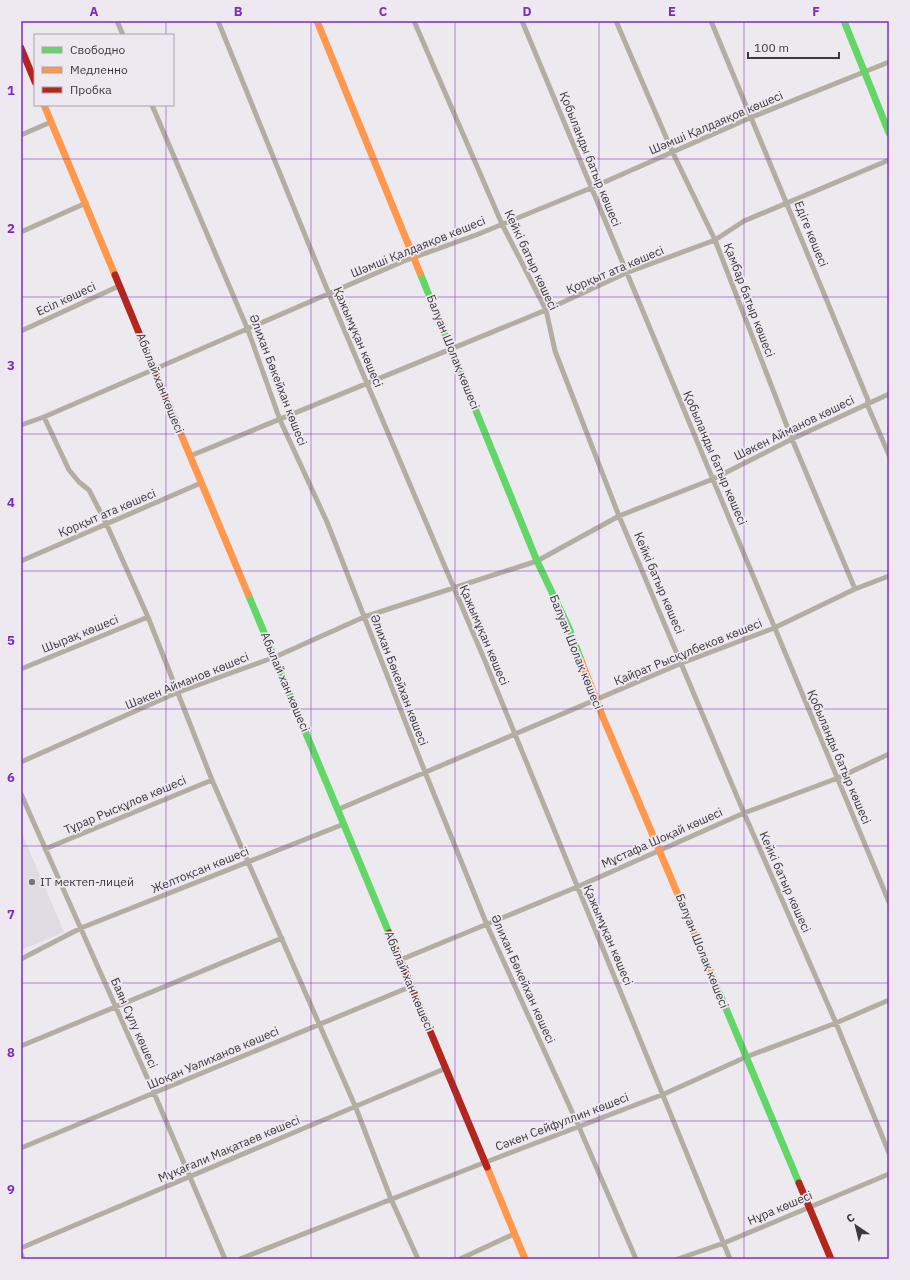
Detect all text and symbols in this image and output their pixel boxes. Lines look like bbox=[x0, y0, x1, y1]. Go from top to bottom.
text: A bbox=[90, 3, 99, 20]
text: B bbox=[234, 3, 243, 20]
text: C bbox=[379, 3, 388, 20]
text: D bbox=[522, 3, 532, 20]
text: E bbox=[668, 3, 676, 20]
text: F bbox=[812, 3, 820, 20]
legend bbox=[34, 34, 174, 106]
scale bar bbox=[748, 34, 839, 60]
text: 100 m bbox=[754, 40, 789, 55]
text: Свободно bbox=[70, 42, 126, 57]
text: Медленно bbox=[70, 62, 128, 77]
text: 1 bbox=[7, 82, 15, 99]
text: Пробка bbox=[70, 82, 112, 97]
street label: Шәмші Қалдаяқов көшесі bbox=[647, 87, 785, 158]
street label: Қобыланды батыр көшесі bbox=[556, 89, 624, 229]
street label: Едіге көшесі bbox=[791, 199, 832, 269]
street label: Кейкі батыр көшесі bbox=[502, 207, 561, 312]
street label: Шәмші Қалдаяқов көшесі bbox=[348, 213, 487, 280]
text: 2 bbox=[7, 220, 15, 237]
street label: Қамбар батыр көшесі bbox=[721, 241, 778, 359]
street label: Қорқыт ата көшесі bbox=[564, 242, 666, 297]
street label: Есіл көшесі bbox=[34, 278, 98, 319]
street label: Қажымұқан көшесі bbox=[330, 284, 386, 389]
street label: Балуан Шолақ көшесі bbox=[424, 292, 483, 411]
street label: Әлихан Бөкейхан көшесі bbox=[246, 312, 310, 448]
street label: Абылай хан көшесі bbox=[133, 330, 187, 435]
text: 3 bbox=[7, 357, 15, 374]
street label: Қобыланды батыр көшесі bbox=[680, 388, 751, 527]
street label: Шәкен Айманов көшесі bbox=[731, 392, 856, 463]
street label: Қорқыт ата көшесі bbox=[56, 485, 158, 540]
text: 4 bbox=[7, 494, 15, 511]
street label: Кейкі батыр көшесі bbox=[631, 530, 688, 636]
street label: Қажымұқан көшесі bbox=[456, 582, 512, 687]
street label: Балуан Шолақ көшесі bbox=[547, 592, 606, 711]
street label: Шырақ көшесі bbox=[39, 611, 120, 656]
street label: Әлихан Бөкейхан көшесі bbox=[367, 612, 431, 748]
street label: Қайрат Рысқұлбеков көшесі bbox=[611, 615, 764, 688]
street label: Абылай хан көшесі bbox=[258, 630, 313, 734]
text: 5 bbox=[7, 632, 15, 649]
street label: Шәкен Айманов көшесі bbox=[123, 649, 251, 712]
street label: Қобыланды батыр көшесі bbox=[804, 687, 875, 826]
text: 6 bbox=[7, 769, 15, 786]
street label: Тұрар Рысқұлов көшесі bbox=[61, 772, 188, 837]
street label: Мұстафа Шоқай көшесі bbox=[599, 804, 725, 871]
street label: Кейкі батыр көшесі bbox=[756, 829, 815, 935]
street label: Желтоқсан көшесі bbox=[149, 843, 251, 896]
place label: IT мектеп-лицей bbox=[40, 874, 134, 889]
marker: IT мектеп-лицей bbox=[27, 877, 37, 887]
street label: Қажымұқан көшесі bbox=[580, 882, 636, 987]
street label: Балуан Шолақ көшесі bbox=[673, 891, 732, 1010]
text: 7 bbox=[7, 906, 15, 923]
street label: Әлихан Бөкейхан көшесі bbox=[488, 912, 559, 1046]
street label: Абылай хан көшесі bbox=[382, 929, 437, 1033]
street label: Баян Сұлу көшесі bbox=[108, 975, 161, 1070]
street label: Шоқан Уәлиханов көшесі bbox=[145, 1023, 281, 1092]
text: 8 bbox=[7, 1044, 15, 1061]
street label: Сәкен Сейфуллин көшесі bbox=[493, 1089, 631, 1154]
street label: Мұқағали Мақатаев көшесі bbox=[156, 1112, 302, 1185]
text: 9 bbox=[7, 1181, 15, 1198]
street label: Нұра көшесі bbox=[745, 1187, 814, 1228]
north arrow bbox=[836, 1206, 876, 1246]
text: С bbox=[843, 1210, 857, 1226]

